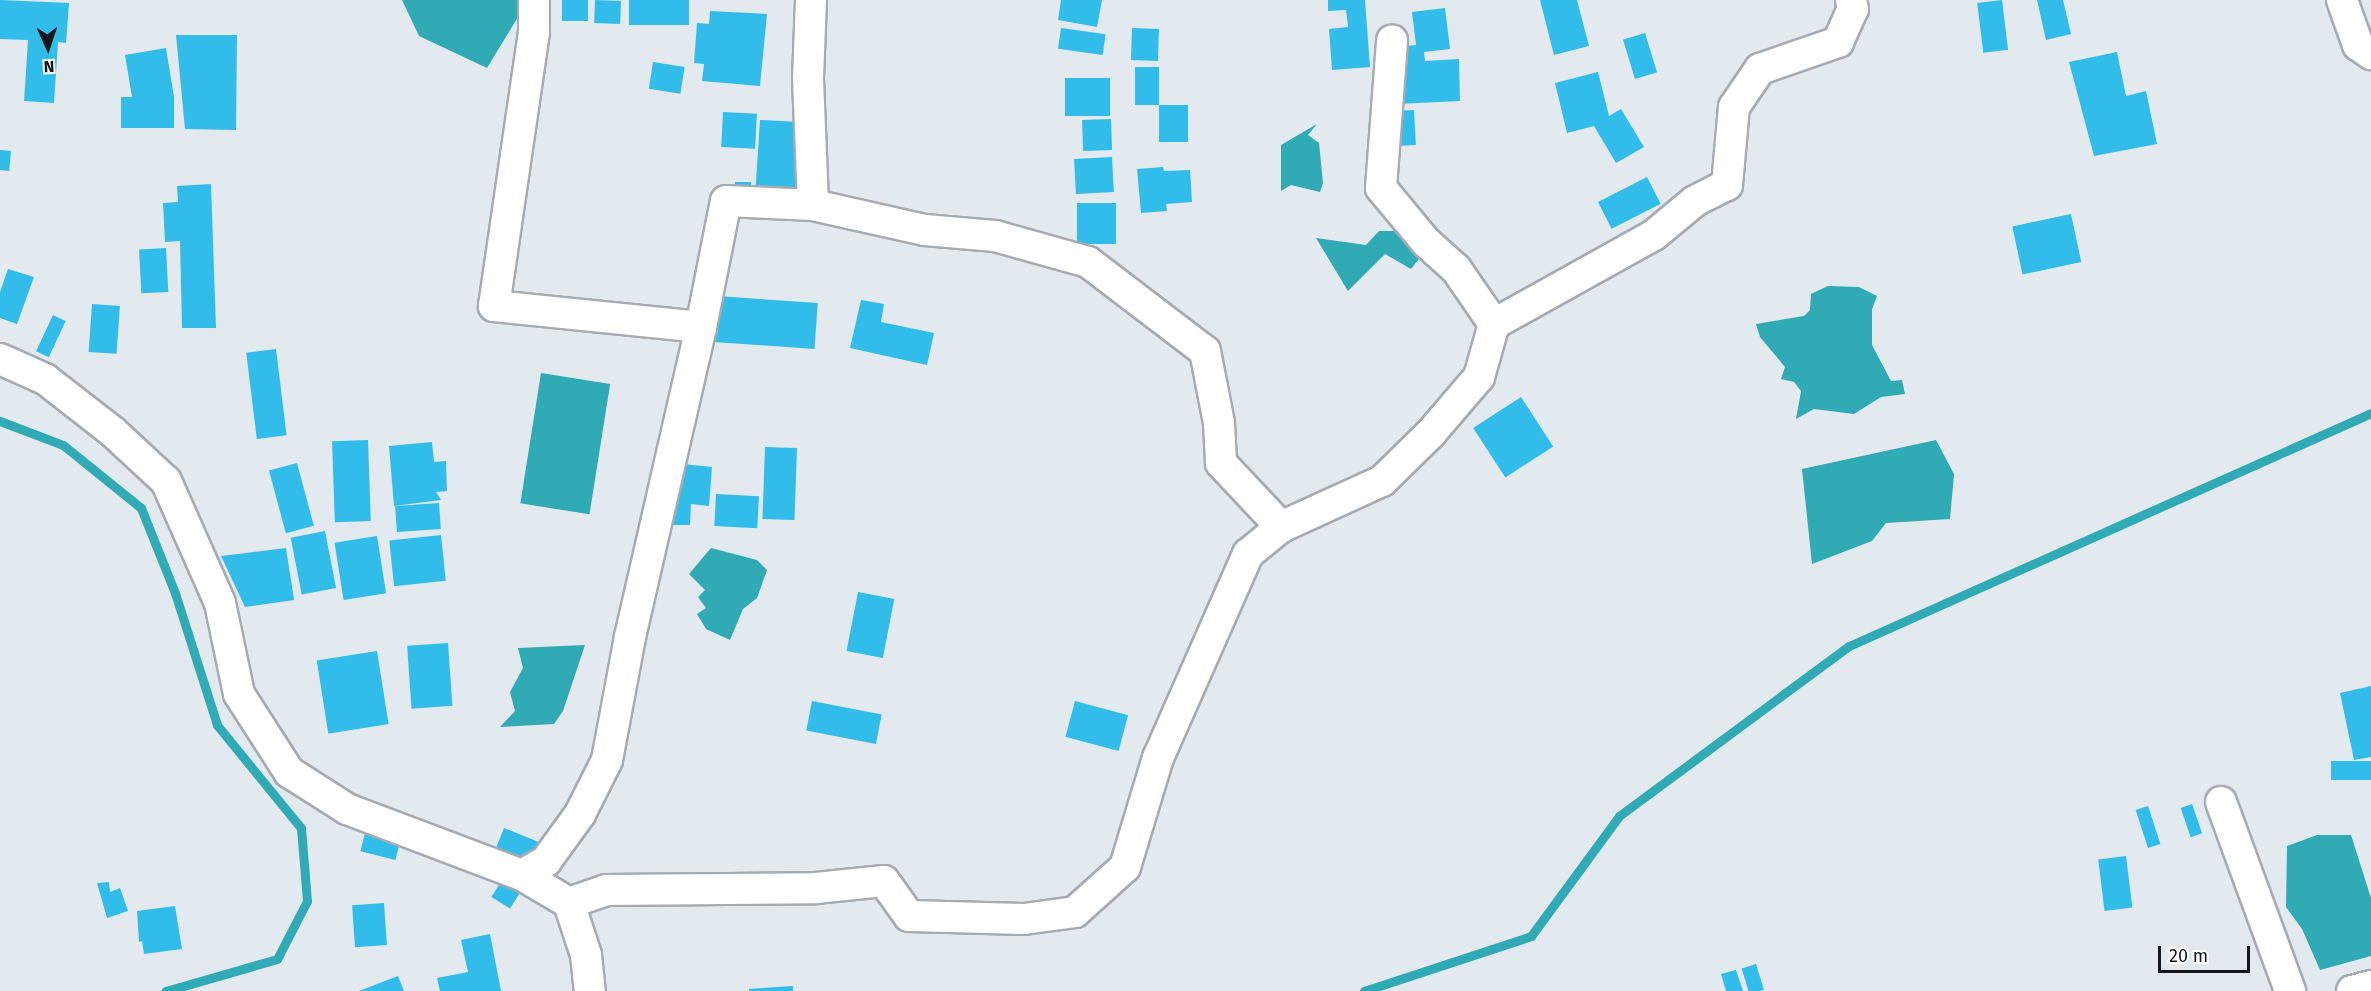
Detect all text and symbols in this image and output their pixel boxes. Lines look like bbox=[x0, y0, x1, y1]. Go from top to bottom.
north arrow bbox=[18, 18, 78, 78]
text: N bbox=[43, 57, 55, 76]
scale bar bbox=[2161, 934, 2252, 972]
text: 20 m bbox=[2169, 945, 2208, 967]

